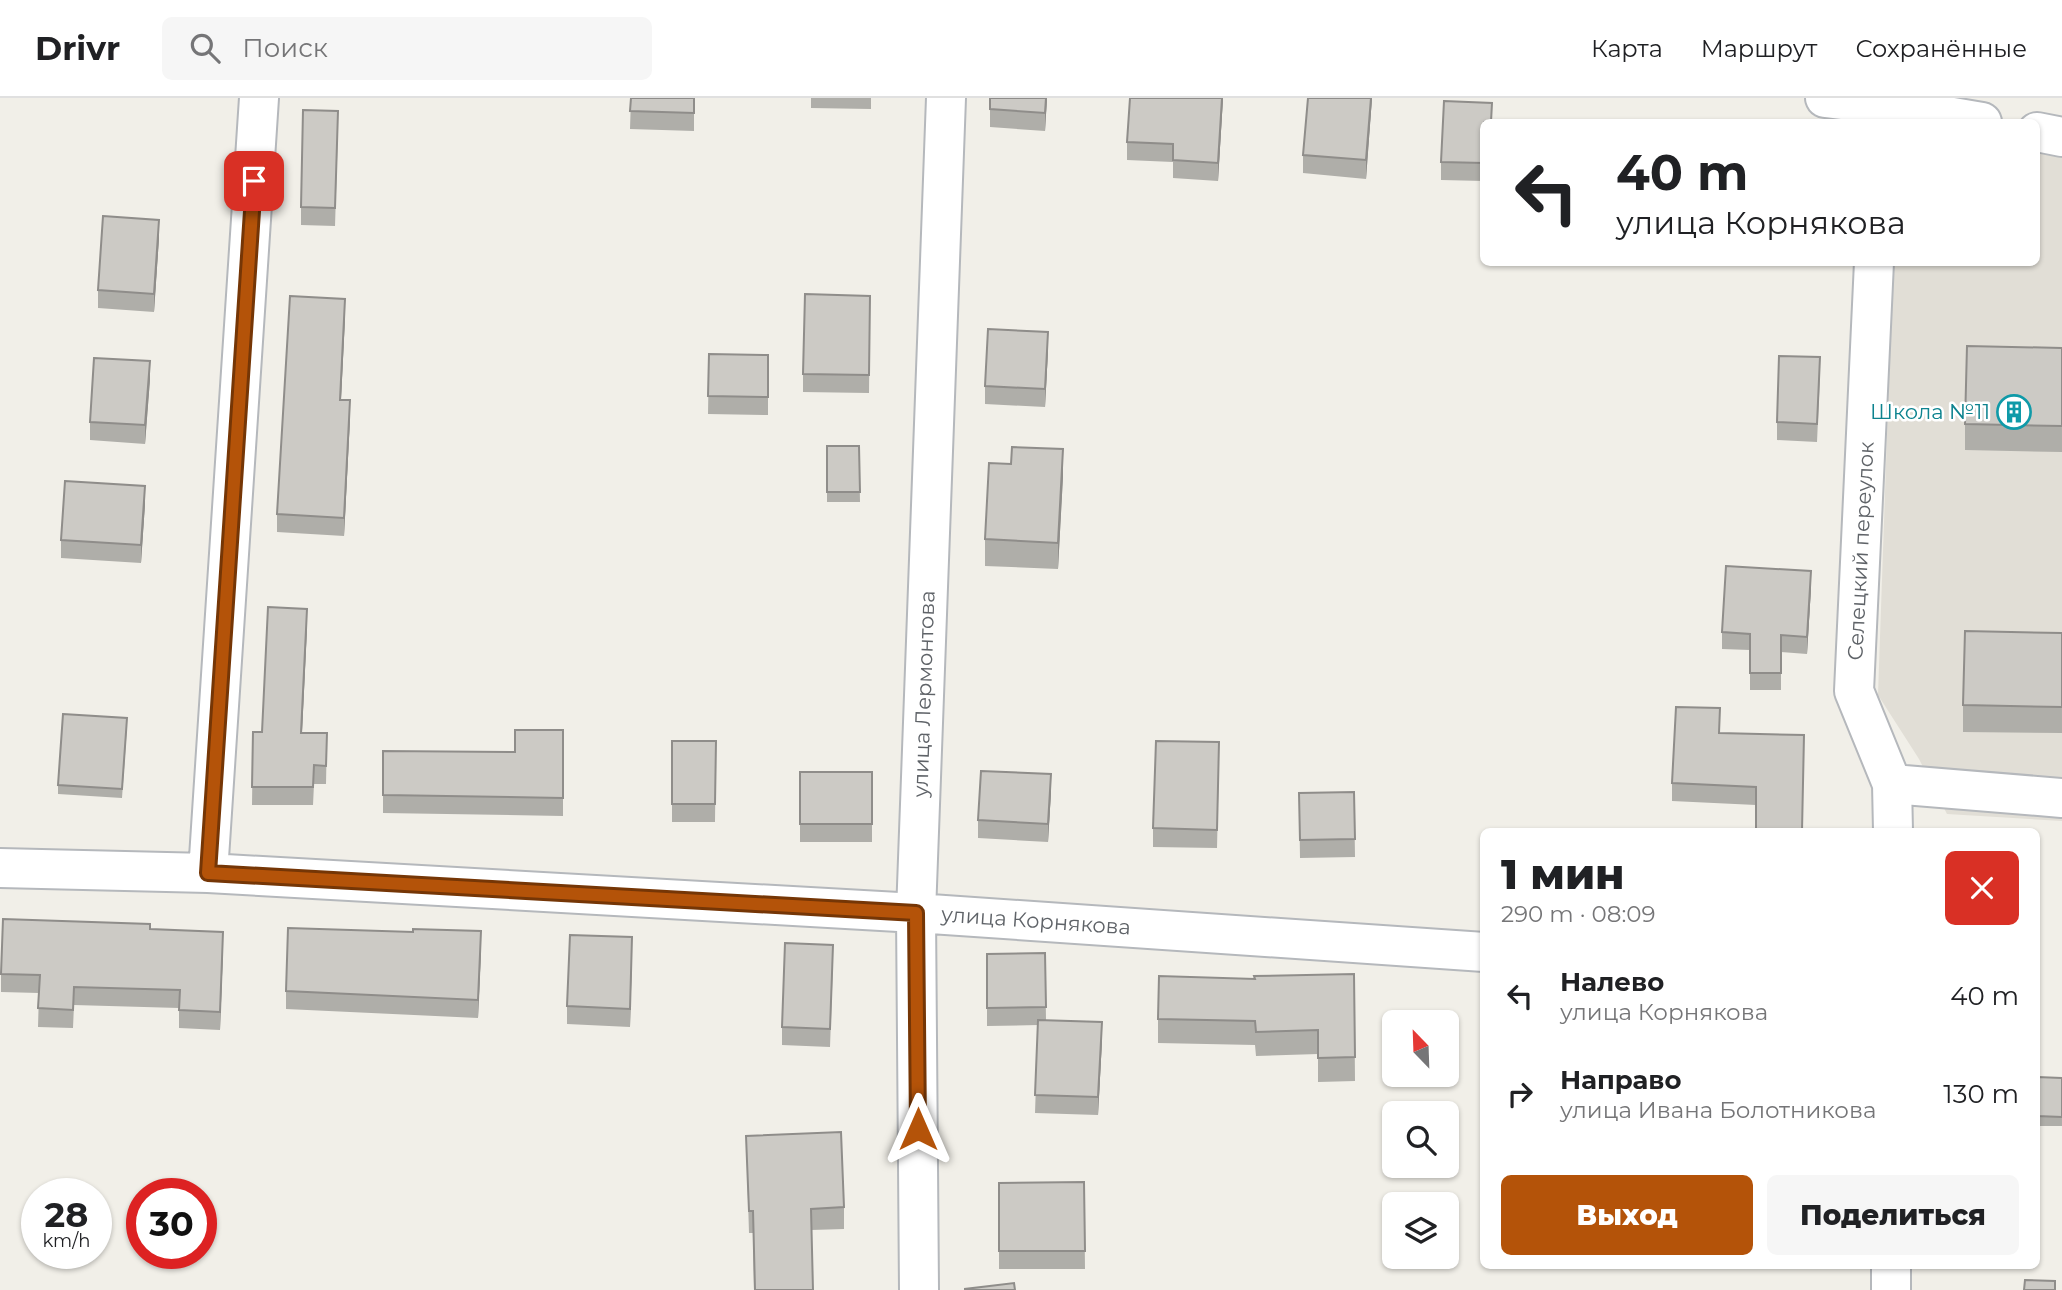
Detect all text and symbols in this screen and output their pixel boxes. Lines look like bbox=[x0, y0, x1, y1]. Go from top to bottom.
search box bbox=[162, 17, 652, 80]
text: Drivr bbox=[35, 28, 120, 68]
icon: search bbox=[186, 29, 224, 67]
text: Поиск bbox=[242, 32, 328, 64]
text: Карта bbox=[1591, 34, 1663, 63]
text: Маршрут bbox=[1701, 34, 1817, 63]
text: Сохранённые bbox=[1855, 34, 2027, 63]
text: 40 m bbox=[1616, 143, 1748, 202]
icon: left bbox=[1501, 147, 1592, 238]
pin bbox=[224, 151, 284, 211]
icon: arrive bbox=[235, 162, 273, 200]
text: улица Корнякова bbox=[1616, 203, 1906, 242]
building icon: Школа №11 bbox=[1995, 393, 2033, 431]
place label: Школа №11 bbox=[1870, 399, 1990, 424]
street label: Селецкий переулок bbox=[1842, 441, 1879, 661]
street label: улица Лермонтова bbox=[907, 590, 940, 799]
text: 1 мин bbox=[1501, 848, 1625, 900]
button: close bbox=[1945, 851, 2019, 925]
text: 290 m · 08:09 bbox=[1501, 900, 1656, 928]
street label: улица Корнякова bbox=[939, 901, 1132, 940]
text: Налево bbox=[1560, 966, 1664, 998]
icon: left bbox=[1501, 977, 1539, 1015]
text: 40 m bbox=[1950, 980, 2019, 1012]
text: улица Корнякова bbox=[1560, 998, 1768, 1026]
north arrow bbox=[1382, 1010, 1460, 1087]
map controls bbox=[1382, 1010, 1459, 1269]
text: Направо bbox=[1560, 1064, 1681, 1096]
icon: right bbox=[1501, 1075, 1539, 1113]
text: 130 m bbox=[1943, 1078, 2019, 1110]
position arrow bbox=[881, 1092, 955, 1166]
text: улица Ивана Болотникова bbox=[1560, 1096, 1876, 1124]
button: search bbox=[1382, 1101, 1459, 1178]
button: Выход bbox=[1501, 1175, 1753, 1255]
button: Поделиться bbox=[1767, 1175, 2019, 1255]
speed limit sign: 30 bbox=[126, 1178, 217, 1269]
button: layers bbox=[1382, 1192, 1459, 1269]
text: 28 bbox=[45, 1193, 88, 1236]
text: km/h bbox=[42, 1230, 91, 1252]

